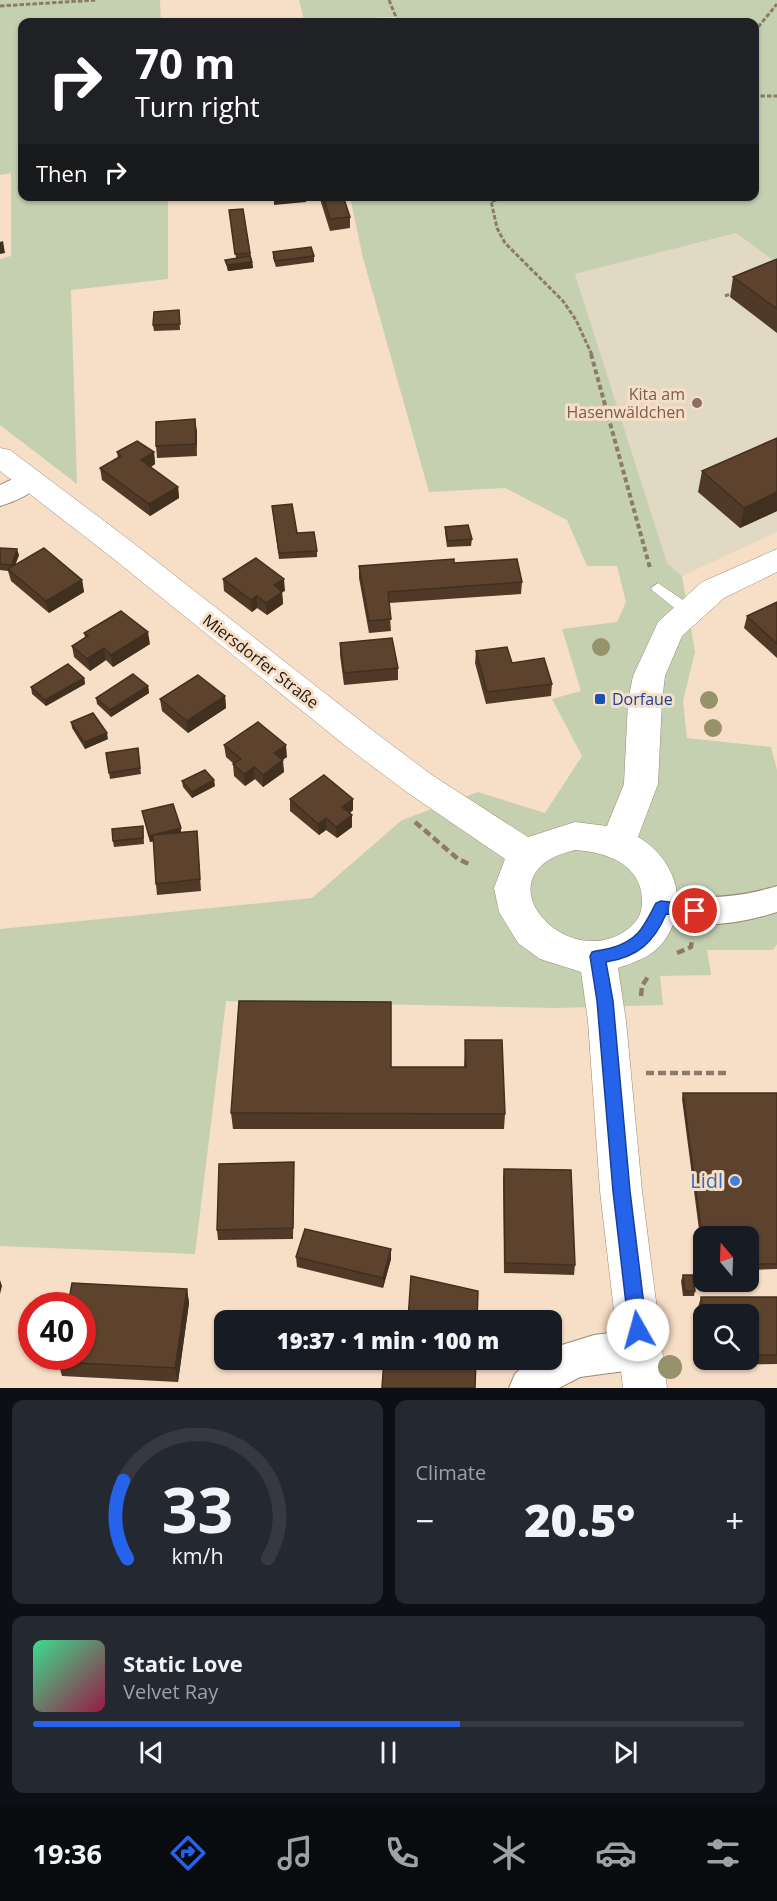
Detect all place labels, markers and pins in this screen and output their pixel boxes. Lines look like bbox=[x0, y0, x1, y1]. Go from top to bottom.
place label: Kita am Hasenwäldchen bbox=[567, 383, 685, 423]
marker: Kita am Hasenwäldchen bbox=[690, 396, 704, 410]
place label: Dorfaue bbox=[612, 688, 673, 710]
marker: Dorfaue bbox=[593, 692, 607, 706]
pin bbox=[669, 885, 720, 936]
place label: Lidl bbox=[690, 1167, 723, 1194]
marker: Lidl bbox=[728, 1174, 742, 1188]

